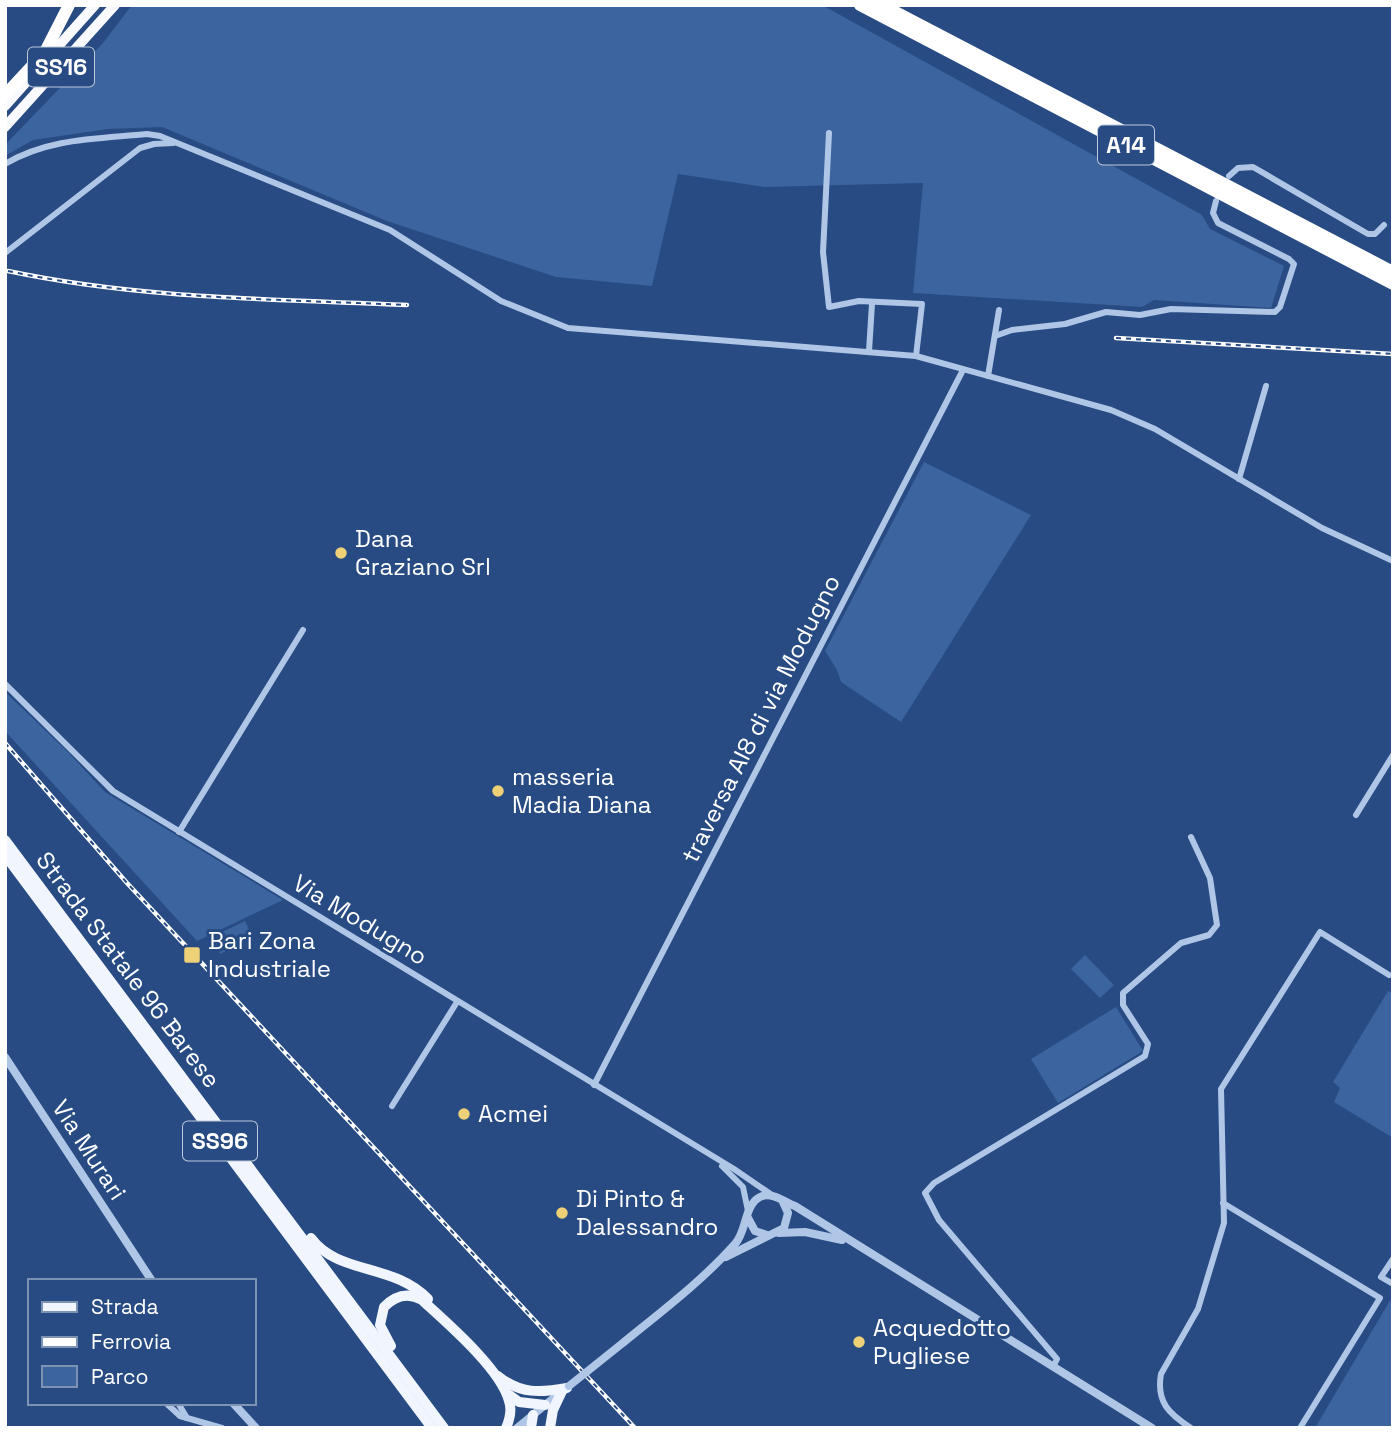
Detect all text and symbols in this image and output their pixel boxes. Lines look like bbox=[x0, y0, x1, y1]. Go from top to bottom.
road number: SS16 bbox=[28, 48, 94, 86]
road number: A14 bbox=[1098, 126, 1154, 164]
place label: Dana Graziano Srl bbox=[355, 523, 491, 582]
marker: Dana Graziano Srl bbox=[333, 545, 349, 561]
street label: traversa AI8 di via Modugno bbox=[674, 569, 847, 868]
place label: masseria Madia Diana bbox=[512, 761, 652, 820]
marker: masseria Madia Diana bbox=[490, 783, 506, 799]
street label: Strada Statale 96 Barese bbox=[29, 845, 227, 1094]
street label: Via Modugno bbox=[287, 867, 433, 972]
place label: Bari Zona Industriale bbox=[208, 925, 331, 984]
marker: Bari Zona Industriale bbox=[182, 945, 202, 965]
street label: Via Murari bbox=[46, 1094, 133, 1206]
place label: Acmei bbox=[478, 1098, 548, 1129]
marker: Acmei bbox=[456, 1106, 472, 1122]
road number: SS96 bbox=[183, 1122, 257, 1160]
place label: Di Pinto & Dalessandro bbox=[576, 1183, 718, 1242]
marker: Di Pinto & Dalessandro bbox=[554, 1205, 570, 1221]
legend bbox=[28, 1279, 256, 1405]
text: Strada bbox=[91, 1293, 158, 1320]
place label: Acquedotto Pugliese bbox=[873, 1312, 1011, 1371]
text: Ferrovia bbox=[91, 1328, 171, 1355]
marker: Acquedotto Pugliese bbox=[851, 1334, 867, 1350]
text: Parco bbox=[91, 1363, 149, 1390]

